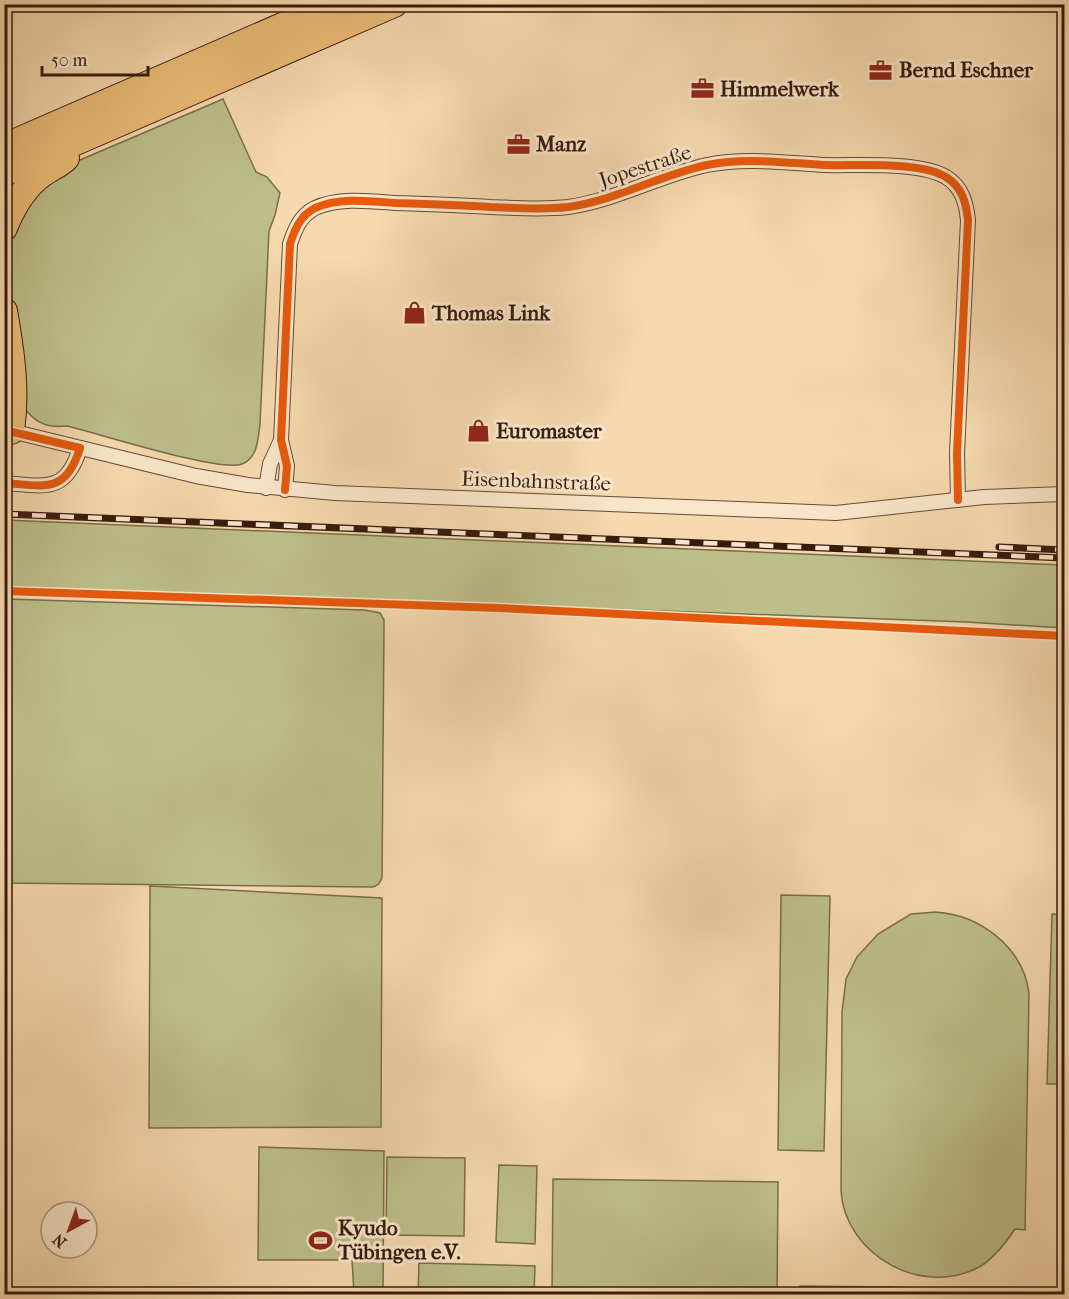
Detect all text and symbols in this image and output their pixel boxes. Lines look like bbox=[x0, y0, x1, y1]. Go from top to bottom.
scale bar bbox=[42, 39, 148, 77]
text: 50 m bbox=[51, 50, 88, 71]
office icon: Bernd Eschner bbox=[868, 57, 894, 83]
place label: Bernd Eschner bbox=[899, 58, 1034, 82]
office icon: Himmelwerk bbox=[689, 76, 715, 102]
place label: Himmelwerk bbox=[720, 77, 840, 101]
office icon: Manz bbox=[505, 131, 531, 157]
place label: Manz bbox=[535, 132, 587, 156]
street label: Jopestraße bbox=[594, 140, 694, 193]
shop icon: Thomas Link bbox=[401, 300, 427, 326]
place label: Thomas Link bbox=[431, 301, 551, 325]
shop icon: Euromaster bbox=[465, 418, 491, 444]
place label: Euromaster bbox=[496, 419, 603, 443]
street label: Eisenbahnstraße bbox=[461, 466, 611, 496]
north arrow bbox=[39, 1200, 99, 1260]
place label: Kyudo Tübingen e.V. bbox=[337, 1216, 460, 1264]
sports icon: Kyudo Tübingen e.V. bbox=[307, 1227, 333, 1253]
text: N bbox=[48, 1229, 70, 1252]

